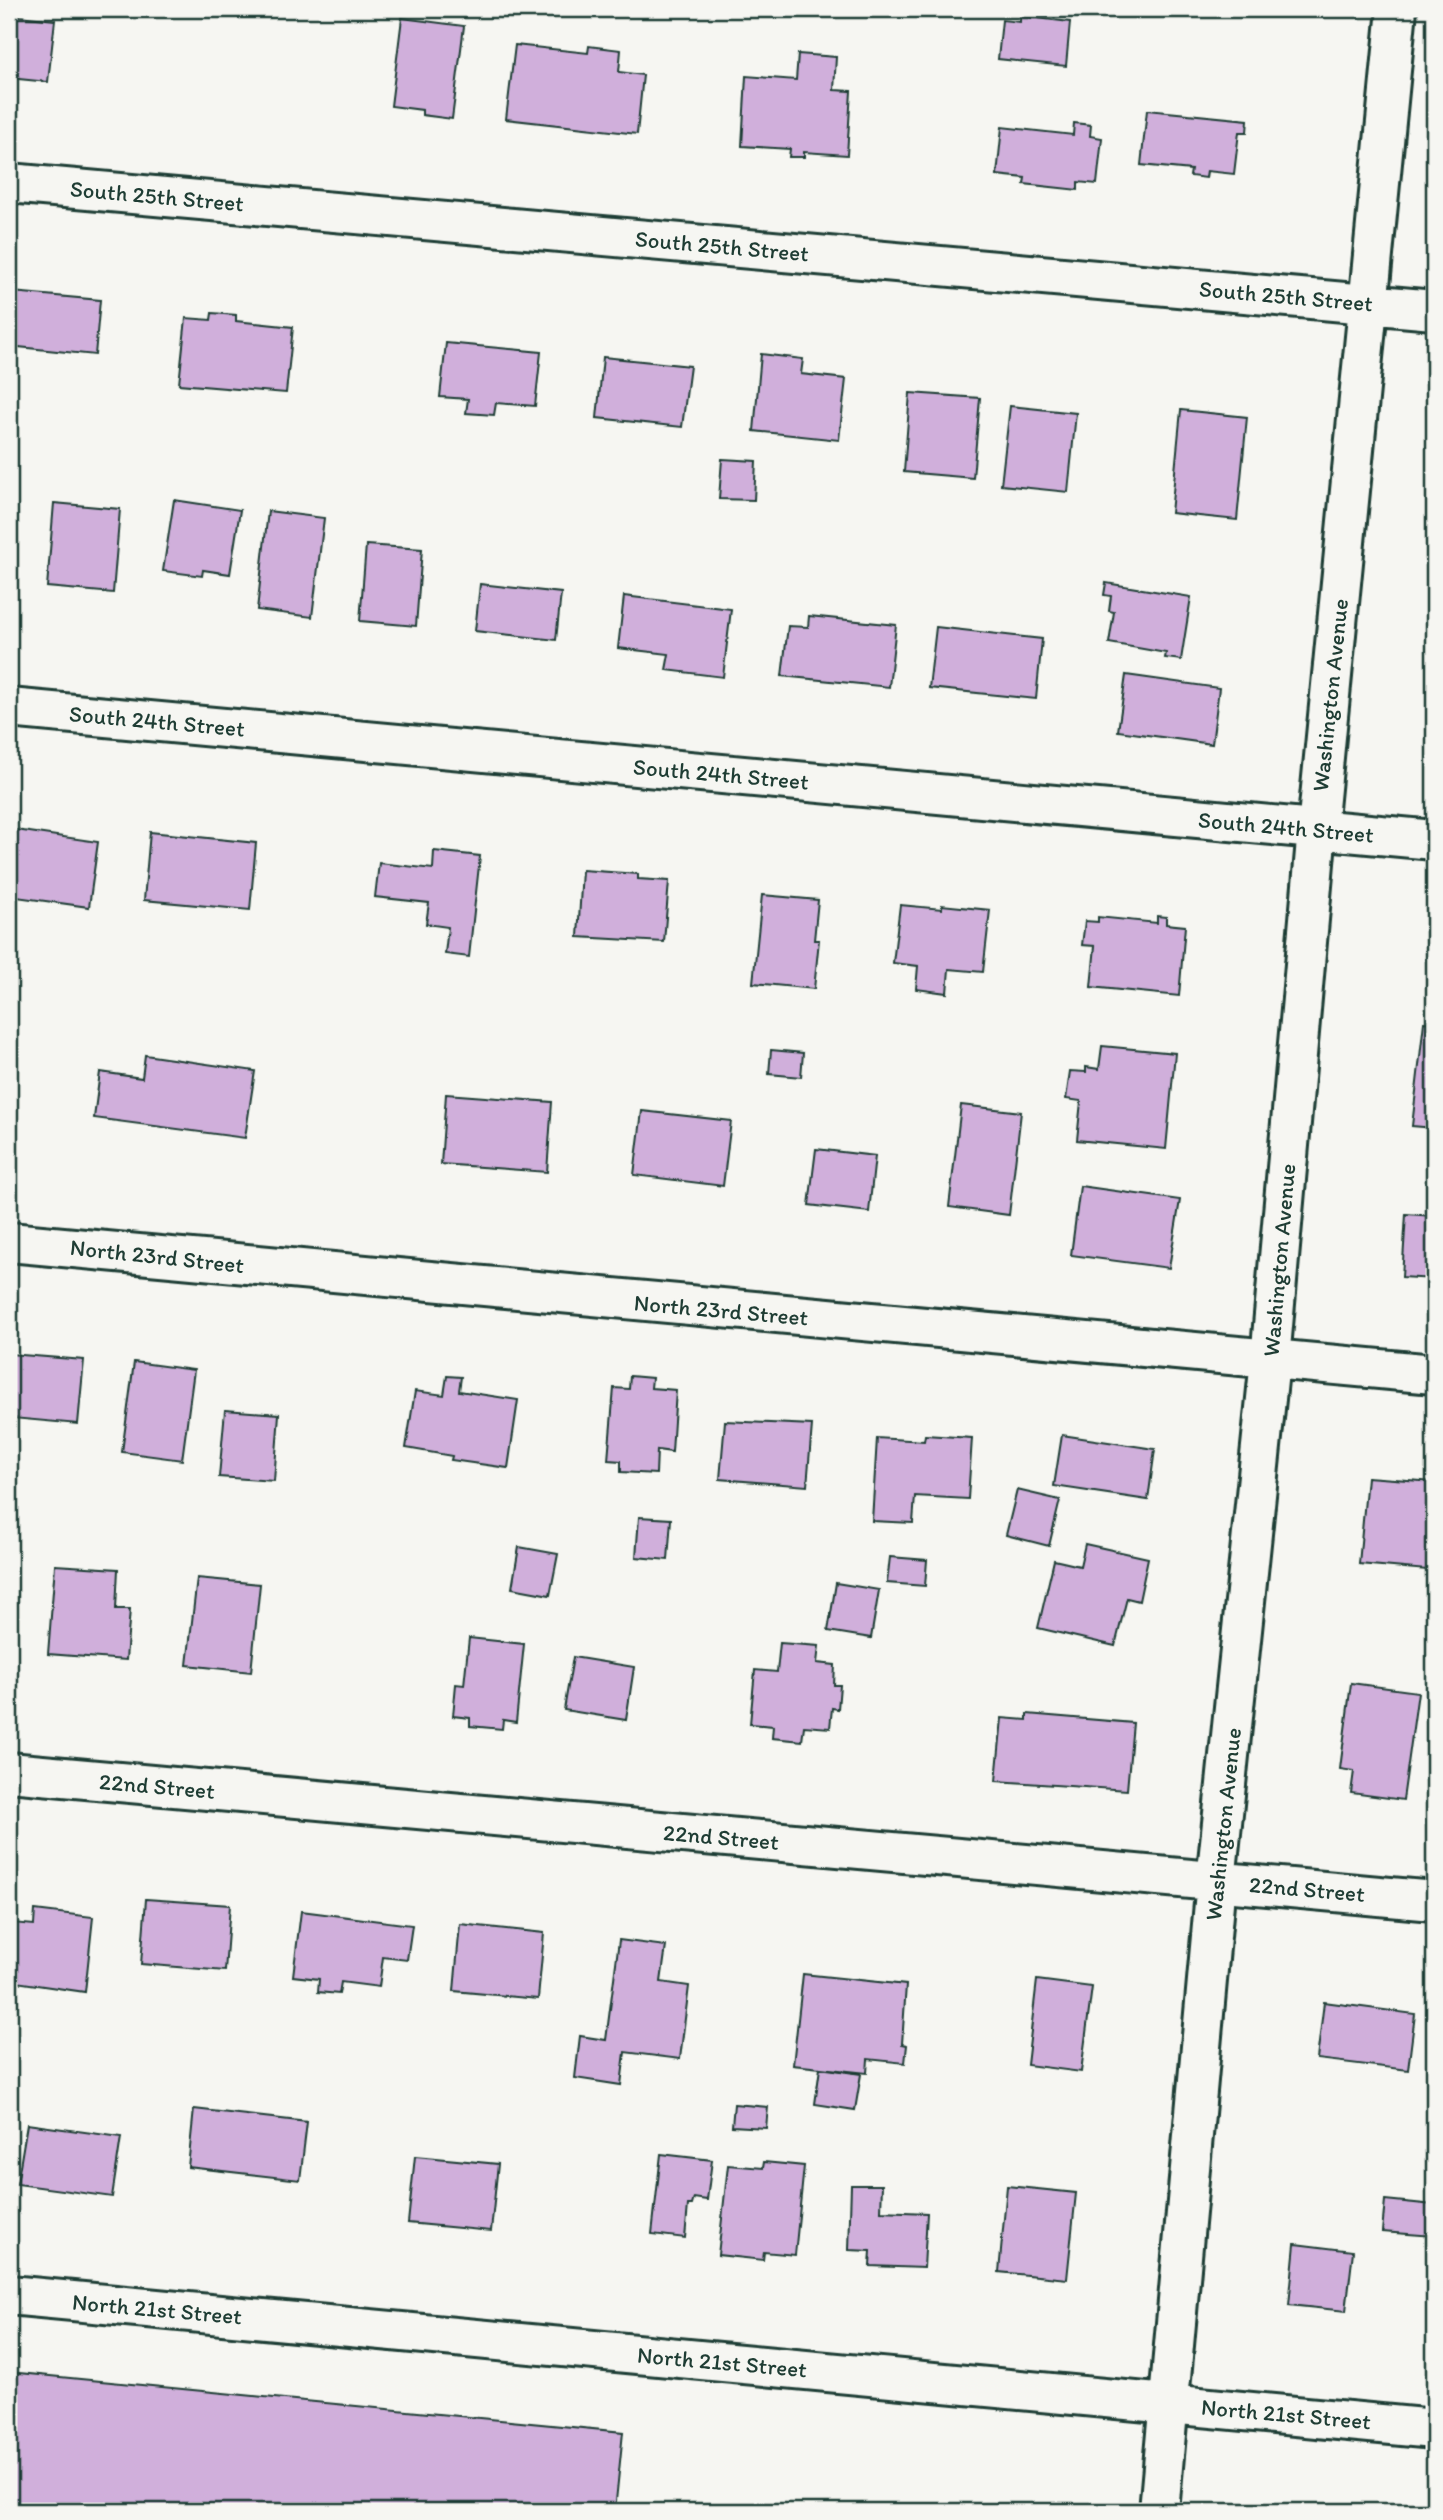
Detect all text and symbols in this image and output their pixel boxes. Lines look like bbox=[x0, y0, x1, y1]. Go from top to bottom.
street label: South 25th Street bbox=[69, 174, 245, 218]
street label: South 25th Street bbox=[634, 224, 810, 268]
street label: South 25th Street bbox=[1198, 274, 1374, 318]
street label: Washington Avenue bbox=[1306, 597, 1354, 793]
street label: South 24th Street bbox=[68, 699, 246, 743]
street label: South 24th Street bbox=[632, 752, 810, 796]
street label: South 24th Street bbox=[1197, 805, 1375, 849]
street label: Washington Avenue bbox=[1257, 1162, 1301, 1358]
street label: North 23rd Street bbox=[69, 1233, 246, 1279]
street label: North 23rd Street bbox=[633, 1288, 810, 1332]
street label: Washington Avenue bbox=[1199, 1726, 1247, 1922]
street label: 22nd Street bbox=[98, 1767, 216, 1805]
street label: 22nd Street bbox=[662, 1818, 780, 1856]
street label: 22nd Street bbox=[1248, 1870, 1366, 1908]
street label: North 21st Street bbox=[71, 2288, 244, 2330]
street label: North 21st Street bbox=[636, 2341, 809, 2383]
street label: North 21st Street bbox=[1200, 2393, 1373, 2435]

